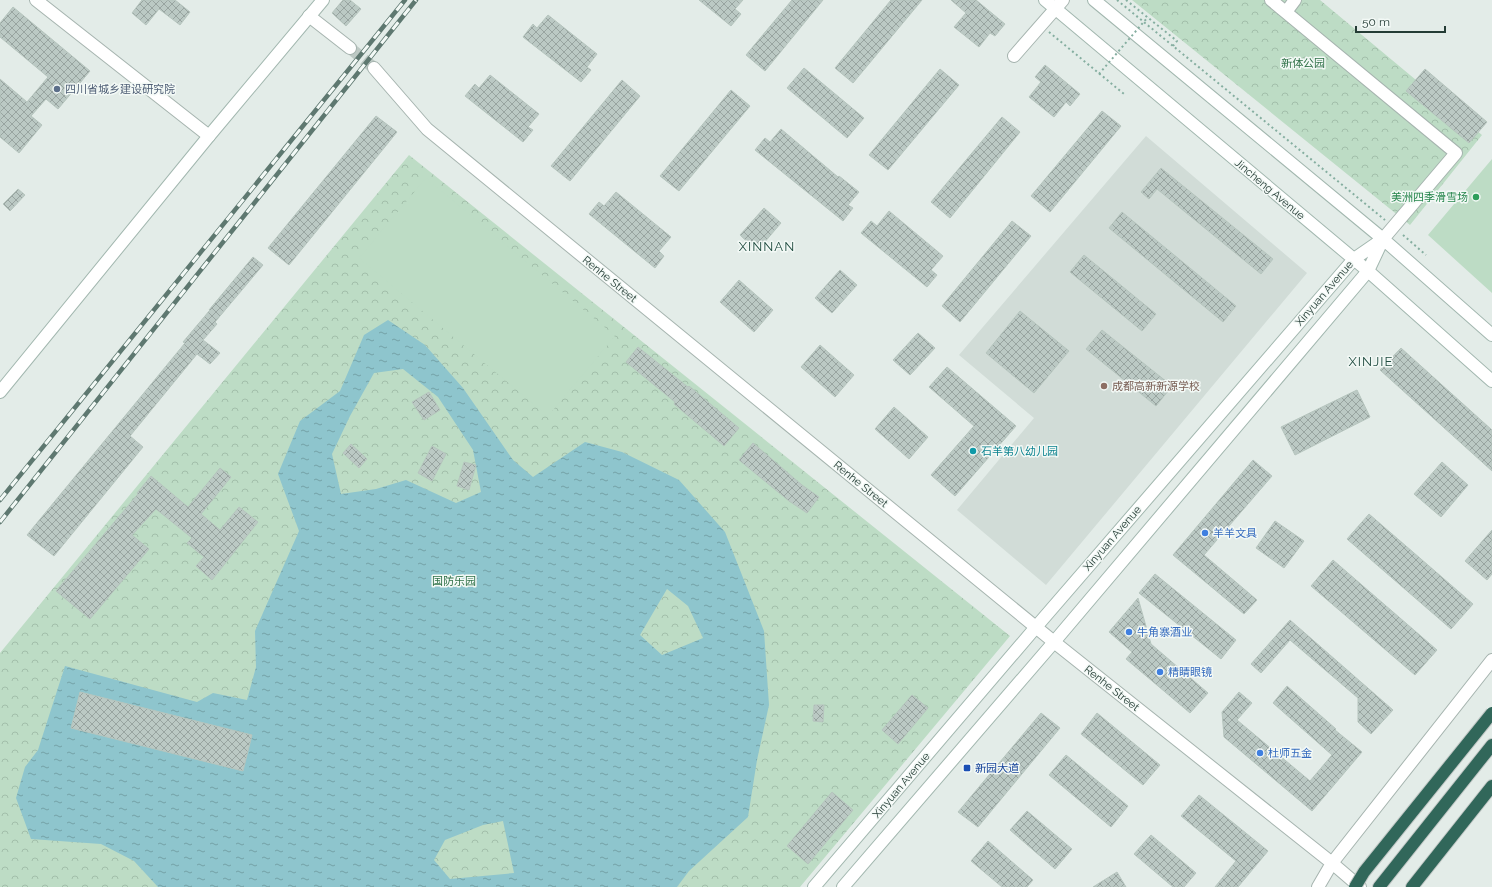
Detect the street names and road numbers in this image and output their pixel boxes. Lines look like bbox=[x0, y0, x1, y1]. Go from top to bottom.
street label: Jincheng Avenue bbox=[1232, 156, 1308, 223]
street label: Renhe Street bbox=[580, 254, 640, 305]
street label: Xinyuan Avenue bbox=[1293, 258, 1356, 328]
street label: Renhe Street bbox=[831, 459, 891, 510]
street label: Xinyuan Avenue bbox=[1081, 503, 1144, 573]
street label: Renhe Street bbox=[1082, 663, 1142, 714]
street label: Xinyuan Avenue bbox=[870, 749, 933, 821]

